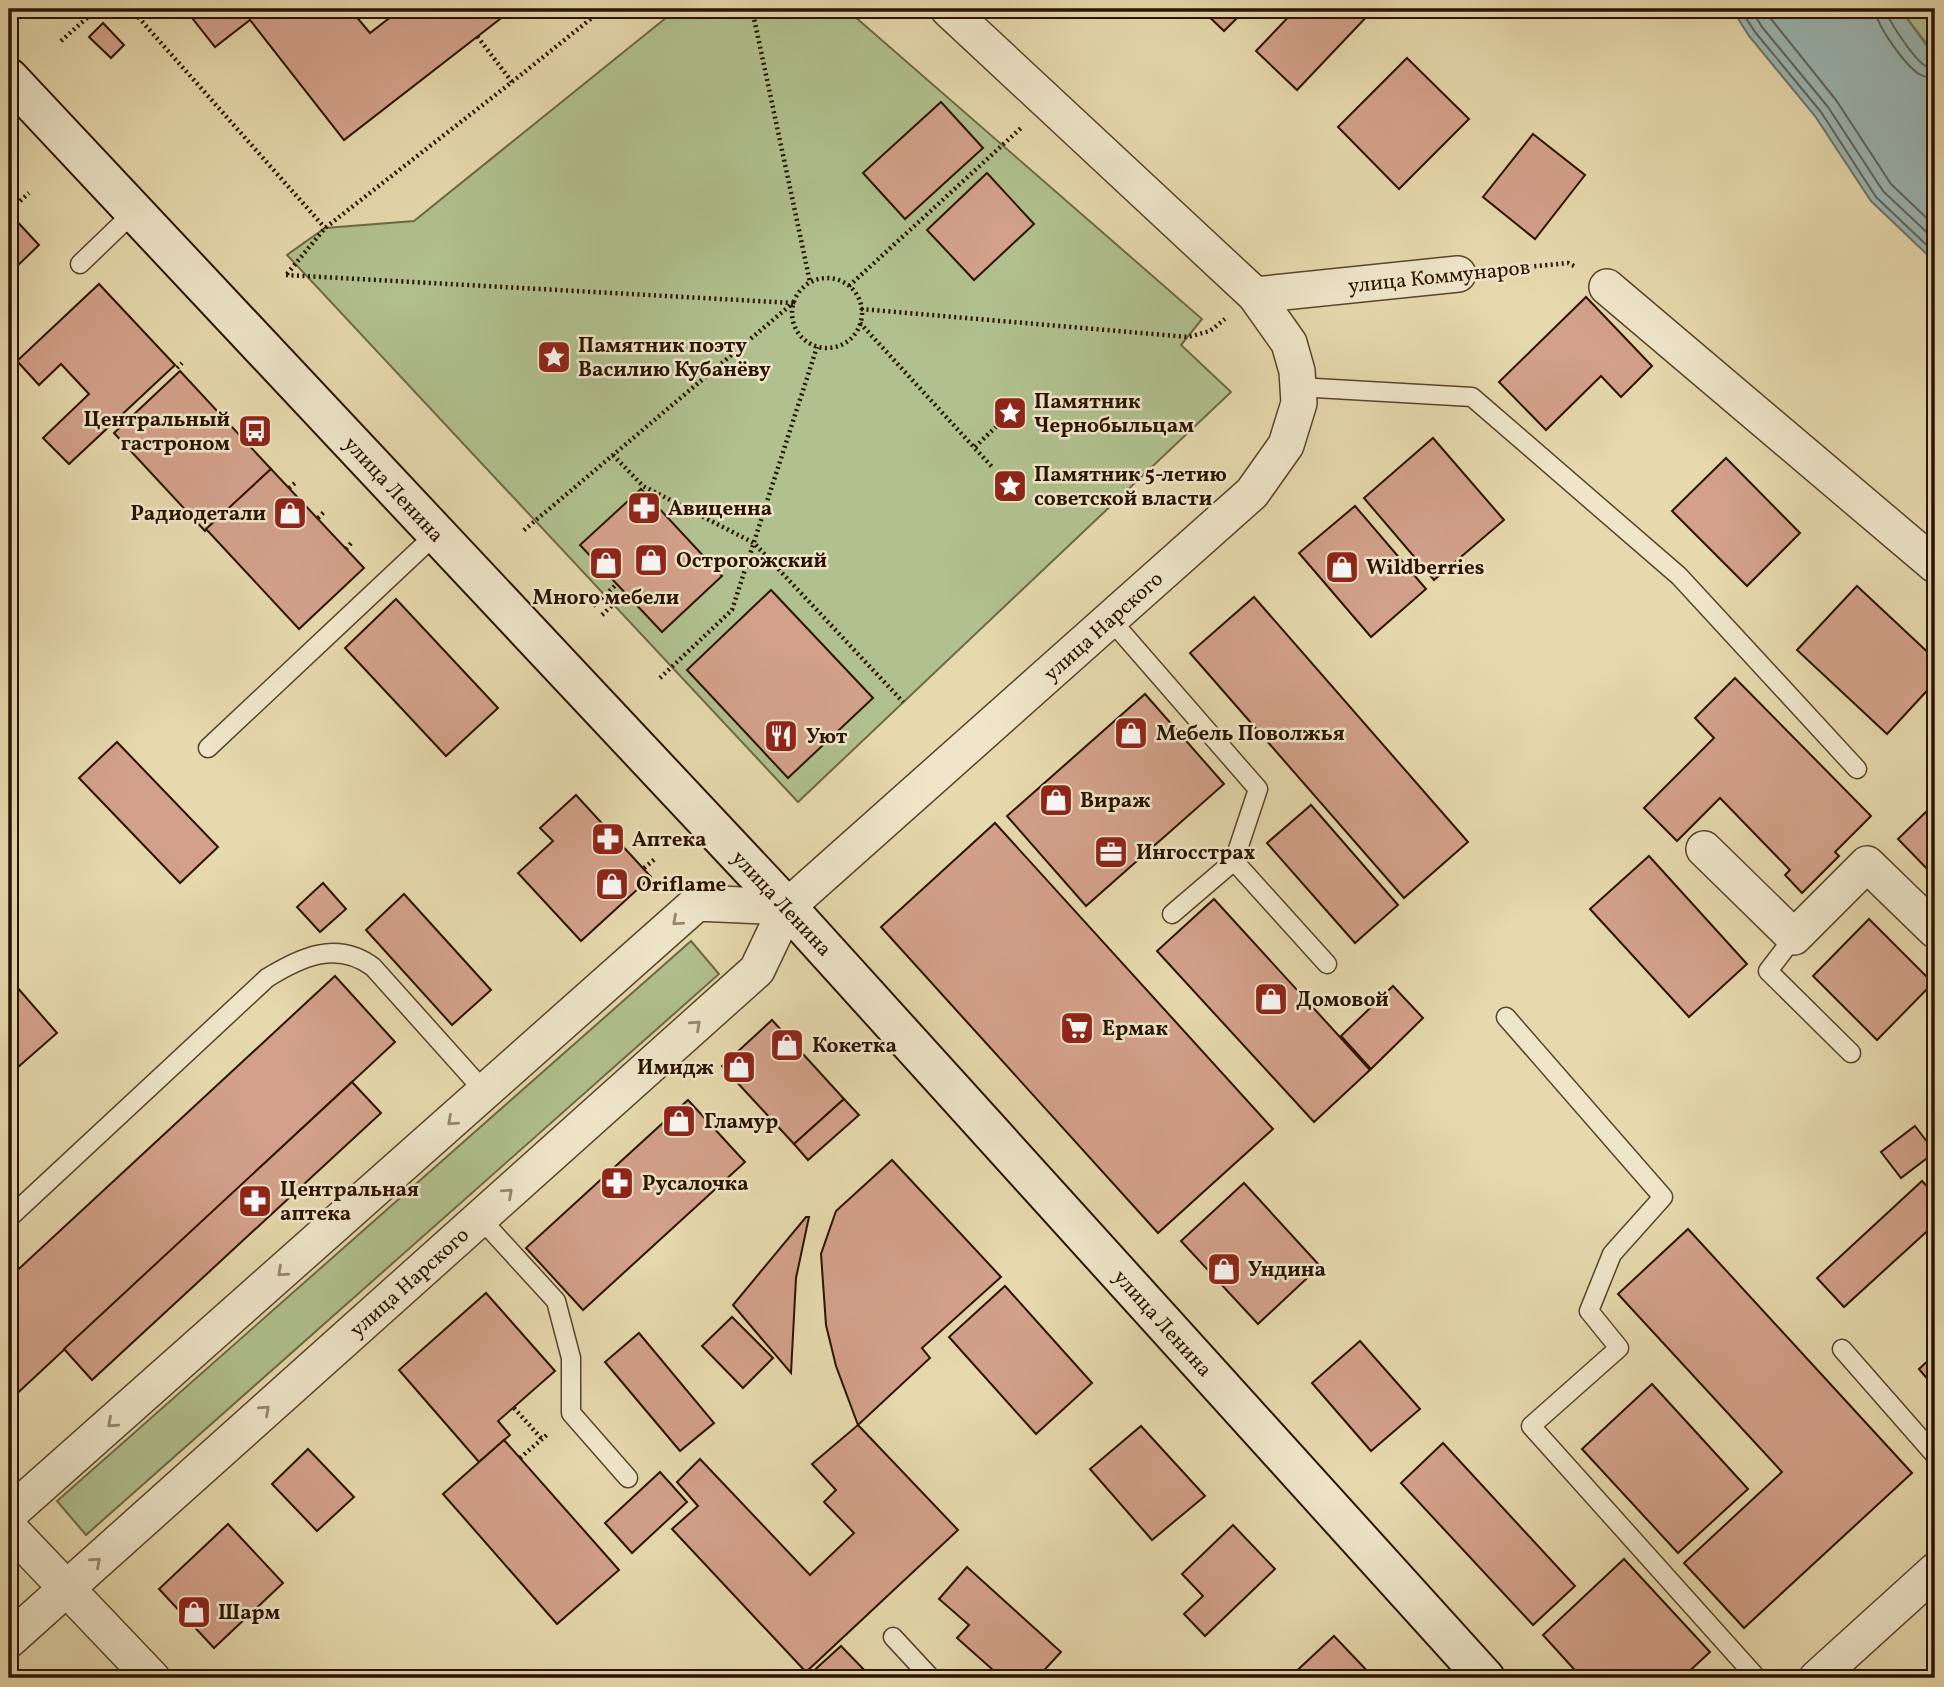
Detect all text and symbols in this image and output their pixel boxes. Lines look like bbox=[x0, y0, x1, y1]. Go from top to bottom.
street label: улица Коммунаров bbox=[1347, 254, 1532, 301]
place label: Памятник поэту Василию Кубанёву bbox=[578, 332, 771, 385]
place icon: Памятник поэту Василию Кубанёву bbox=[535, 338, 573, 376]
place label: Памятник Чернобыльцам bbox=[1034, 388, 1194, 441]
place icon: Памятник Чернобыльцам bbox=[991, 394, 1029, 432]
place label: Центральный гастроном bbox=[83, 406, 230, 459]
bus stop icon: Центральный гастроном bbox=[236, 412, 274, 450]
street label: улица Ленина bbox=[336, 431, 450, 550]
place label: Памятник 5-летию советской власти bbox=[1034, 461, 1227, 514]
place icon: Памятник 5-летию советской власти bbox=[991, 467, 1029, 505]
pharmacy icon: Авиценна bbox=[625, 489, 663, 527]
shop icon: Радиодетали bbox=[271, 494, 309, 532]
place label: Авиценна bbox=[668, 495, 772, 524]
place label: Радиодетали bbox=[130, 500, 266, 529]
shop icon: Острогожский bbox=[632, 541, 670, 579]
shop icon: Много мебели bbox=[587, 544, 625, 582]
place label: Острогожский bbox=[676, 547, 827, 576]
shop icon: Wildberries bbox=[1323, 548, 1361, 586]
place label: Wildberries bbox=[1366, 554, 1484, 583]
street label: улица Нарского bbox=[1038, 566, 1170, 689]
place label: Много мебели bbox=[533, 584, 679, 613]
shop icon: Мебель Поволжья bbox=[1112, 714, 1150, 752]
restaurant icon: Уют bbox=[762, 717, 800, 755]
place label: Мебель Поволжья bbox=[1156, 720, 1345, 749]
place label: Уют bbox=[806, 723, 848, 752]
shop icon: Вираж bbox=[1037, 781, 1075, 819]
place label: Вираж bbox=[1080, 787, 1151, 816]
pharmacy icon: Аптека bbox=[589, 820, 627, 858]
place label: Аптека bbox=[632, 826, 707, 855]
office icon: Ингосстрах bbox=[1092, 833, 1130, 871]
place label: Ингосстрах bbox=[1136, 839, 1256, 868]
street label: улица Ленина bbox=[724, 845, 838, 964]
shop icon: Oriflame bbox=[593, 865, 631, 903]
place label: Oriflame bbox=[636, 871, 726, 900]
one-way arrow bbox=[672, 913, 685, 925]
shop icon: Домовой bbox=[1252, 980, 1290, 1018]
place label: Домовой bbox=[1296, 986, 1389, 1015]
supermarket icon: Ермак bbox=[1058, 1009, 1096, 1047]
place label: Ермак bbox=[1102, 1015, 1168, 1044]
one-way arrow bbox=[688, 1021, 701, 1033]
shop icon: Кокетка bbox=[768, 1026, 806, 1064]
place label: Кокетка bbox=[812, 1032, 897, 1061]
shop icon: Имидж bbox=[720, 1048, 758, 1086]
place label: Имидж bbox=[637, 1054, 714, 1083]
shop icon: Гламур bbox=[660, 1102, 698, 1140]
place label: Гламур bbox=[704, 1108, 778, 1137]
one-way arrow bbox=[447, 1113, 460, 1125]
pharmacy icon: Русалочка bbox=[598, 1164, 636, 1202]
place label: Русалочка bbox=[642, 1170, 749, 1199]
place label: Центральная аптека bbox=[280, 1176, 419, 1229]
pharmacy icon: Центральная аптека bbox=[236, 1182, 274, 1220]
one-way arrow bbox=[500, 1189, 513, 1201]
street label: улица Нарского bbox=[344, 1222, 476, 1345]
shop icon: Ундина bbox=[1205, 1250, 1243, 1288]
place label: Ундина bbox=[1248, 1256, 1326, 1285]
one-way arrow bbox=[277, 1264, 290, 1276]
street label: улица Ленина bbox=[1106, 1264, 1218, 1384]
one-way arrow bbox=[257, 1406, 270, 1418]
one-way arrow bbox=[107, 1415, 120, 1427]
one-way arrow bbox=[88, 1557, 101, 1570]
shop icon: Шарм bbox=[175, 1593, 213, 1631]
place label: Шарм bbox=[218, 1599, 280, 1628]

